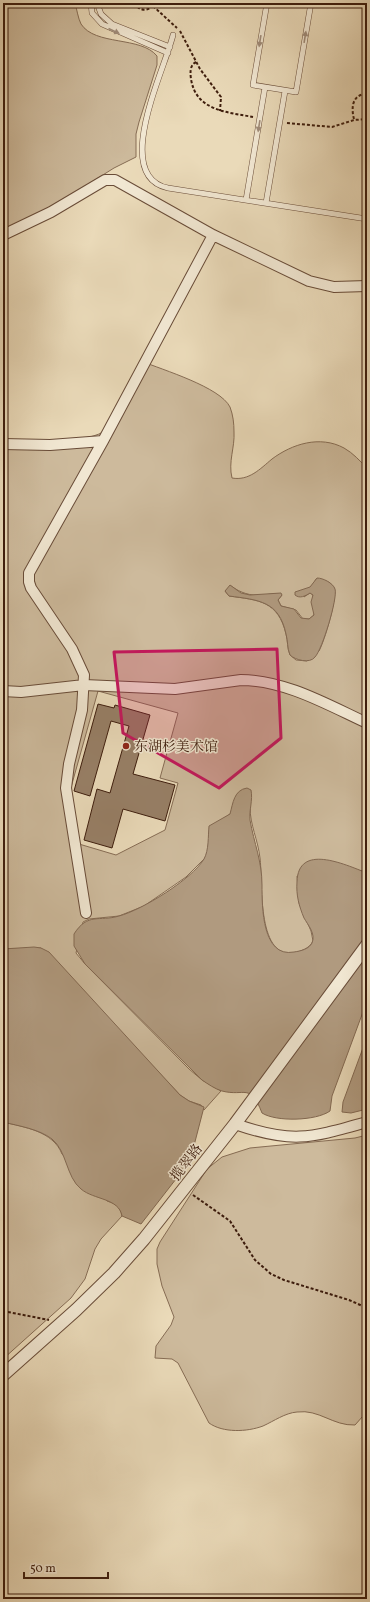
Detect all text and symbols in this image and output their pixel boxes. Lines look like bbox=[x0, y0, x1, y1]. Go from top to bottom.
one-way arrow bbox=[108, 28, 120, 34]
one-way arrow bbox=[302, 31, 308, 43]
one-way arrow bbox=[257, 35, 263, 48]
one-way arrow bbox=[255, 120, 261, 132]
place label: 东湖杉美术馆 bbox=[134, 738, 218, 757]
marker: 东湖杉美术馆 bbox=[121, 741, 131, 751]
street label: 揽翠路 bbox=[167, 1141, 208, 1185]
scale bar bbox=[24, 1554, 108, 1580]
text: 50 m bbox=[30, 1561, 56, 1577]

